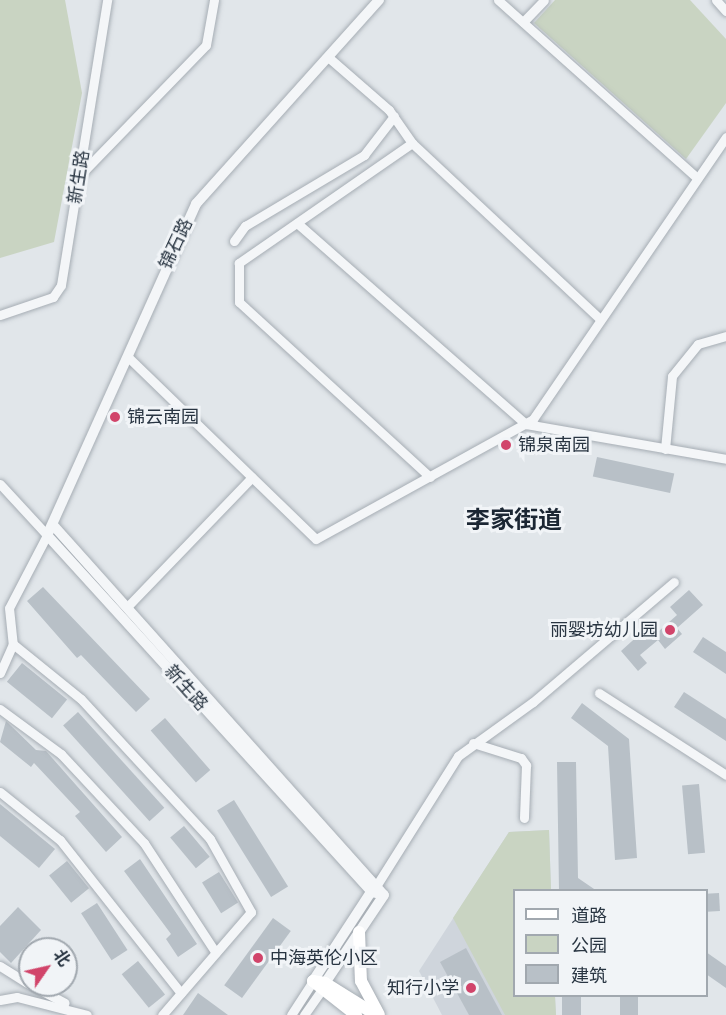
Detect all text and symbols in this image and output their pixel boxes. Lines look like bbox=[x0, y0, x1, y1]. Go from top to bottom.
street label: 新生路 bbox=[64, 149, 94, 205]
street label: 锦石路 bbox=[155, 215, 197, 273]
place label: 锦云南园 bbox=[127, 406, 199, 428]
marker: 锦云南园 bbox=[108, 410, 122, 424]
place label: 锦泉南园 bbox=[518, 434, 590, 456]
marker: 锦泉南园 bbox=[499, 438, 513, 452]
district label: 李家街道 bbox=[466, 506, 562, 534]
place label: 丽婴坊幼儿园 bbox=[550, 619, 658, 641]
marker: 丽婴坊幼儿园 bbox=[663, 623, 677, 637]
street label: 新生路 bbox=[160, 661, 212, 715]
legend bbox=[513, 889, 708, 997]
text: 道路 bbox=[571, 904, 607, 927]
text: 公园 bbox=[571, 934, 607, 957]
north arrow bbox=[18, 937, 78, 997]
text: 北 bbox=[48, 945, 75, 970]
place label: 中海英伦小区 bbox=[270, 947, 378, 969]
marker: 中海英伦小区 bbox=[251, 951, 265, 965]
text: 建筑 bbox=[571, 964, 607, 987]
place label: 知行小学 bbox=[387, 977, 459, 999]
marker: 知行小学 bbox=[464, 981, 478, 995]

